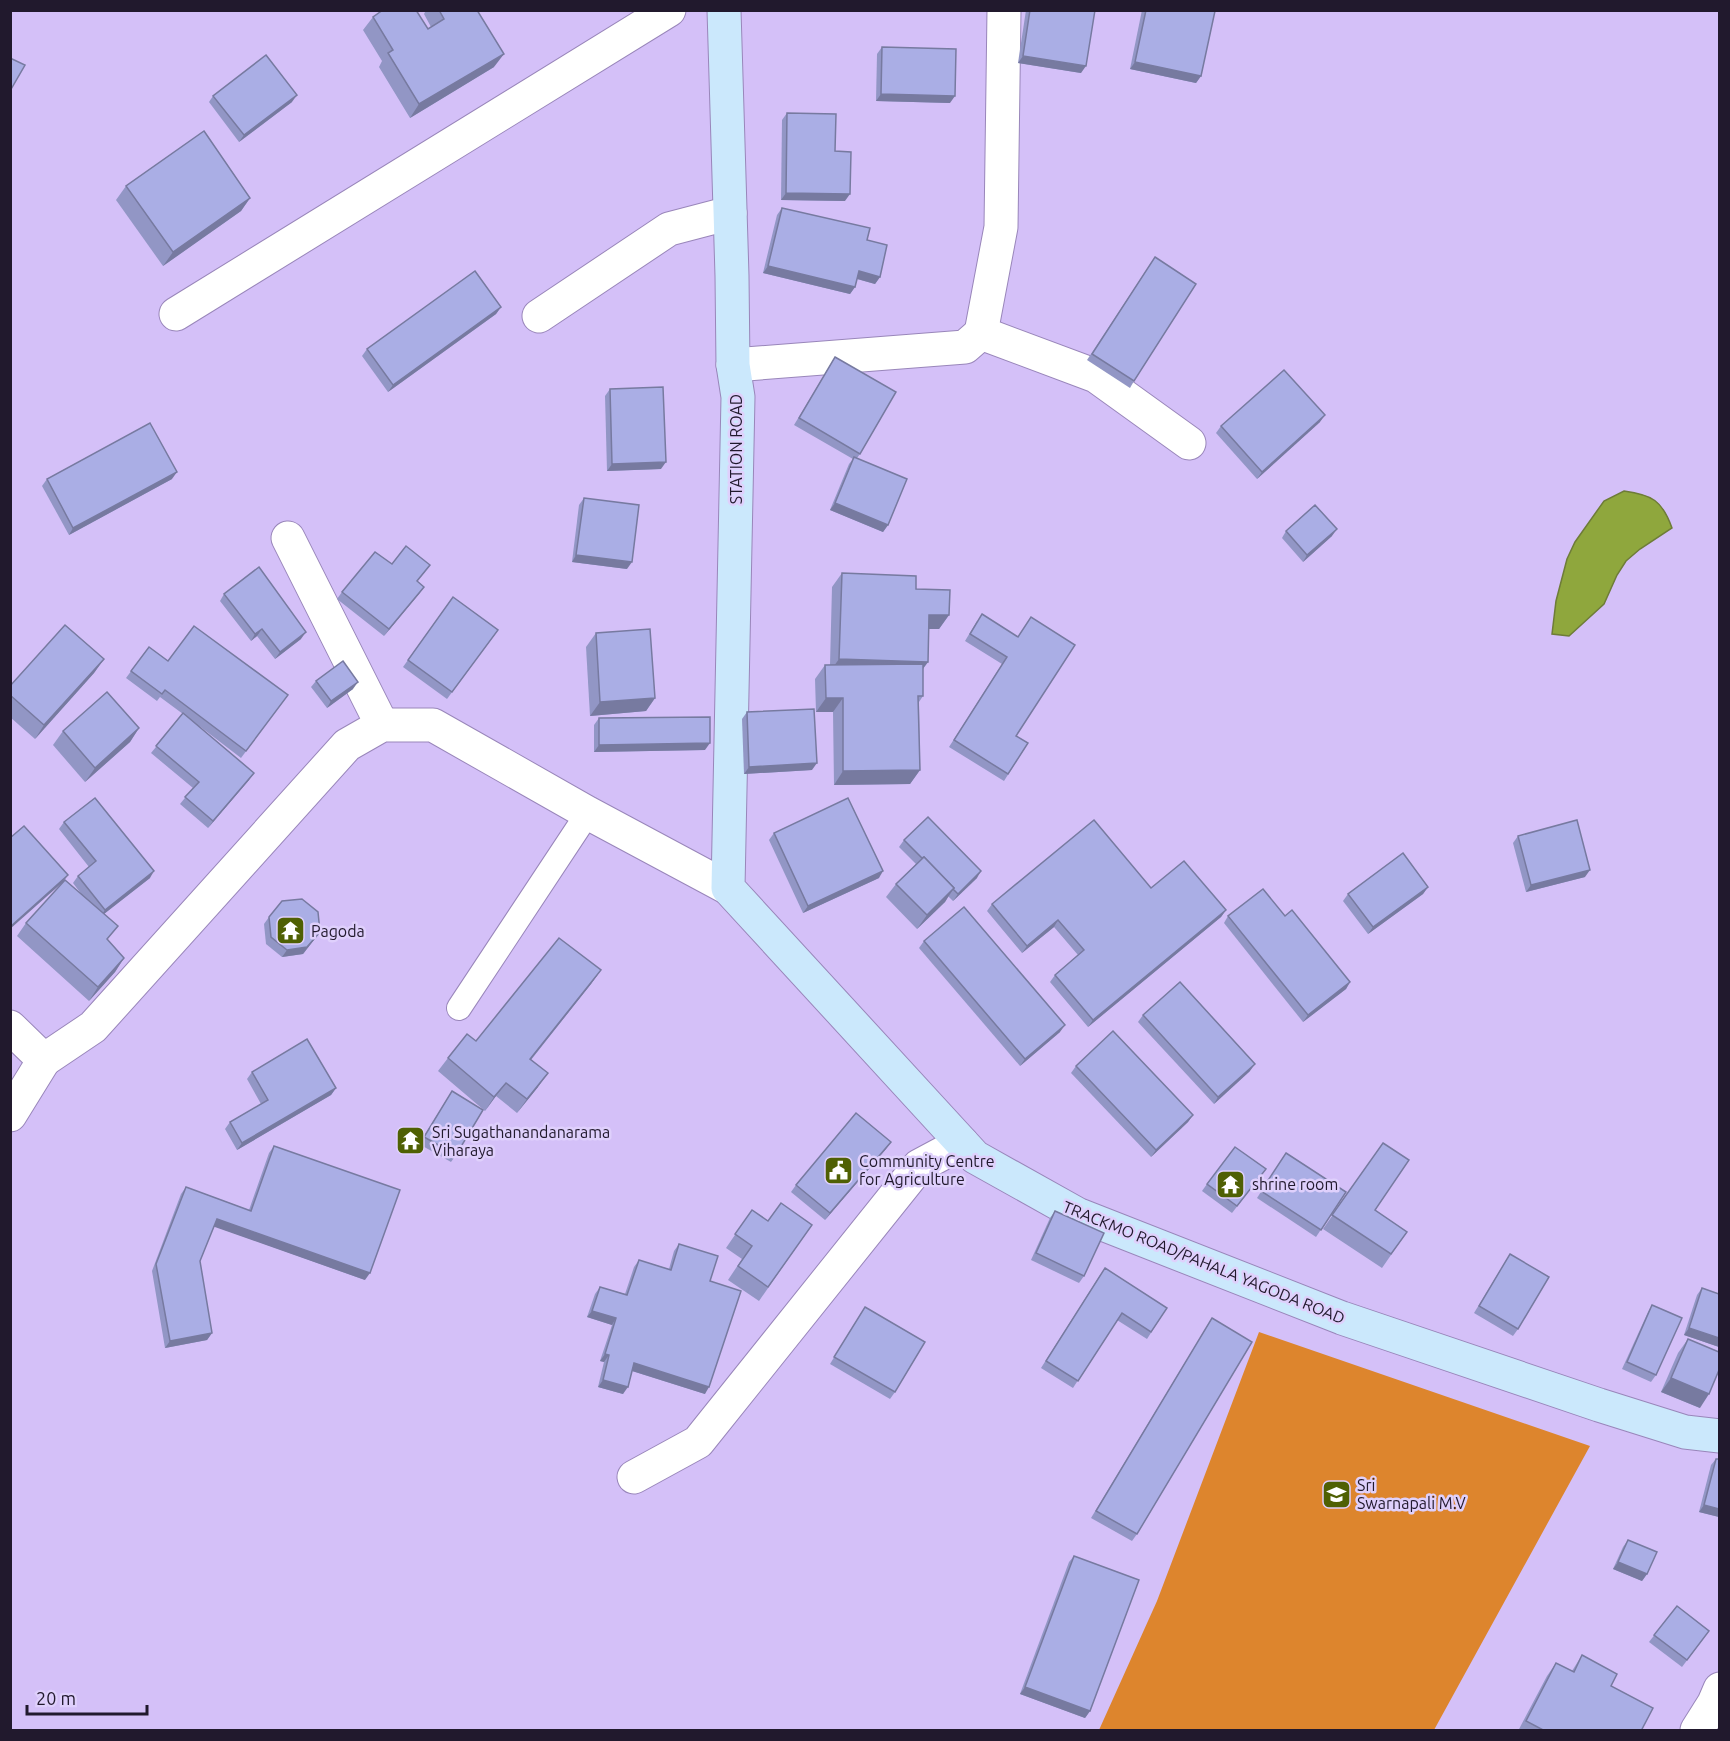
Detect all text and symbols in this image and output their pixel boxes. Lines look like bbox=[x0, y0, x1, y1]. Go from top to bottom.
street label: STATION ROAD bbox=[727, 394, 745, 504]
temple icon: Pagoda bbox=[274, 915, 306, 947]
place label: Pagoda bbox=[311, 922, 365, 940]
place label: Sri Sugathanandanarama Viharaya bbox=[432, 1123, 610, 1159]
temple icon: Sri Sugathanandanarama Viharaya bbox=[395, 1125, 427, 1157]
place label: Community Centre for Agriculture bbox=[859, 1152, 995, 1188]
public building icon: Community Centre for Agriculture bbox=[822, 1154, 854, 1186]
temple icon: shrine room bbox=[1215, 1168, 1247, 1200]
place label: shrine room bbox=[1252, 1175, 1338, 1193]
street label: TRACKMO ROAD/PAHALA YAGODA ROAD bbox=[1060, 1197, 1348, 1327]
place label: Sri Swarnapali M.V bbox=[1357, 1476, 1466, 1512]
school or university icon: Sri Swarnapali M.V bbox=[1320, 1478, 1352, 1510]
scale bar bbox=[27, 1678, 147, 1716]
text: 20 m bbox=[36, 1688, 76, 1708]

